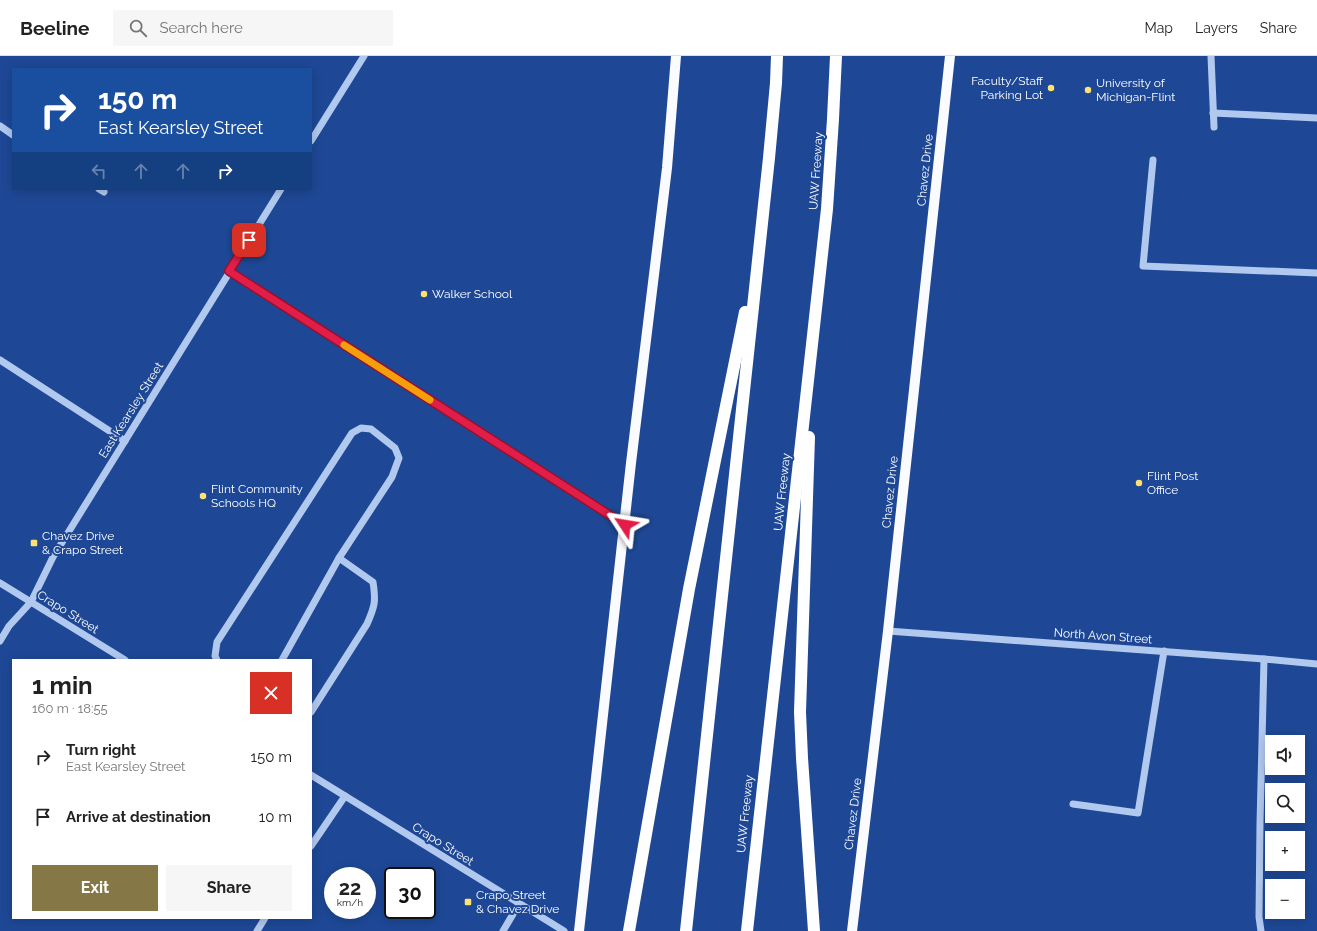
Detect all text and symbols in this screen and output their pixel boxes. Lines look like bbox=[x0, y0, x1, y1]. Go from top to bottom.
search box bbox=[113, 10, 393, 46]
text: Beeline bbox=[20, 17, 89, 39]
icon: search bbox=[127, 17, 149, 39]
text: Search here bbox=[159, 19, 243, 37]
text: Map bbox=[1145, 20, 1173, 36]
text: Layers bbox=[1195, 20, 1238, 36]
text: Share bbox=[1260, 20, 1297, 36]
place label: Faculty/Staff Parking Lot bbox=[971, 74, 1044, 102]
place label: University of Michigan-Flint bbox=[1096, 76, 1175, 104]
text: 150 m bbox=[98, 83, 177, 116]
marker: Faculty/Staff Parking Lot bbox=[1046, 83, 1056, 93]
icon: right bbox=[32, 84, 84, 136]
marker: University of Michigan-Flint bbox=[1083, 85, 1093, 95]
text: East Kearsley Street bbox=[98, 117, 263, 138]
street label: UAW Freeway bbox=[806, 131, 826, 211]
street label: Chavez Drive bbox=[914, 133, 936, 207]
icon: left bbox=[88, 160, 110, 182]
icon: ahead bbox=[130, 160, 152, 182]
icon: ahead bbox=[172, 160, 194, 182]
icon: right bbox=[214, 160, 236, 182]
pin bbox=[232, 223, 266, 257]
icon: arrive bbox=[238, 229, 260, 251]
place label: Walker School bbox=[432, 287, 513, 301]
marker: Walker School bbox=[419, 289, 429, 299]
street label: East Kearsley Street bbox=[96, 360, 166, 460]
street label: UAW Freeway bbox=[771, 452, 793, 532]
street label: Chavez Drive bbox=[879, 455, 901, 529]
place label: Flint Post Office bbox=[1147, 469, 1198, 497]
marker: Flint Post Office bbox=[1134, 478, 1144, 488]
place label: Flint Community Schools HQ bbox=[211, 482, 303, 510]
marker: Flint Community Schools HQ bbox=[198, 491, 208, 501]
position arrow bbox=[604, 504, 646, 546]
place label: Chavez Drive & Crapo Street bbox=[42, 529, 123, 557]
marker: Chavez Drive & Crapo Street bbox=[29, 538, 39, 548]
street label: Crapo Street bbox=[35, 588, 101, 636]
street label: North Avon Street bbox=[1053, 626, 1153, 646]
text: 1 min bbox=[32, 671, 93, 700]
button: close bbox=[250, 672, 292, 714]
text: 160 m · 18:55 bbox=[32, 701, 108, 716]
map controls bbox=[1265, 735, 1305, 919]
button: sound bbox=[1265, 735, 1305, 775]
text: Turn right bbox=[66, 741, 136, 759]
icon: right bbox=[32, 746, 54, 768]
text: 150 m bbox=[251, 748, 292, 766]
text: East Kearsley Street bbox=[66, 759, 185, 774]
street label: UAW Freeway bbox=[734, 774, 756, 854]
street label: Chavez Drive bbox=[842, 777, 864, 851]
button: search bbox=[1265, 783, 1305, 823]
icon: arrive bbox=[32, 806, 54, 828]
text: Arrive at destination bbox=[66, 808, 211, 826]
text: 10 m bbox=[259, 808, 292, 826]
street label: Crapo Street bbox=[410, 820, 476, 868]
button: + bbox=[1265, 831, 1305, 871]
button: Exit bbox=[32, 865, 158, 911]
button: Share bbox=[166, 865, 292, 911]
speed limit sign: 30 bbox=[384, 867, 436, 919]
text: 22 bbox=[339, 876, 361, 900]
button: − bbox=[1265, 879, 1305, 919]
place label: Crapo Street & Chavez Drive bbox=[476, 888, 559, 916]
text: km/h bbox=[337, 897, 363, 908]
marker: Crapo Street & Chavez Drive bbox=[463, 897, 473, 907]

